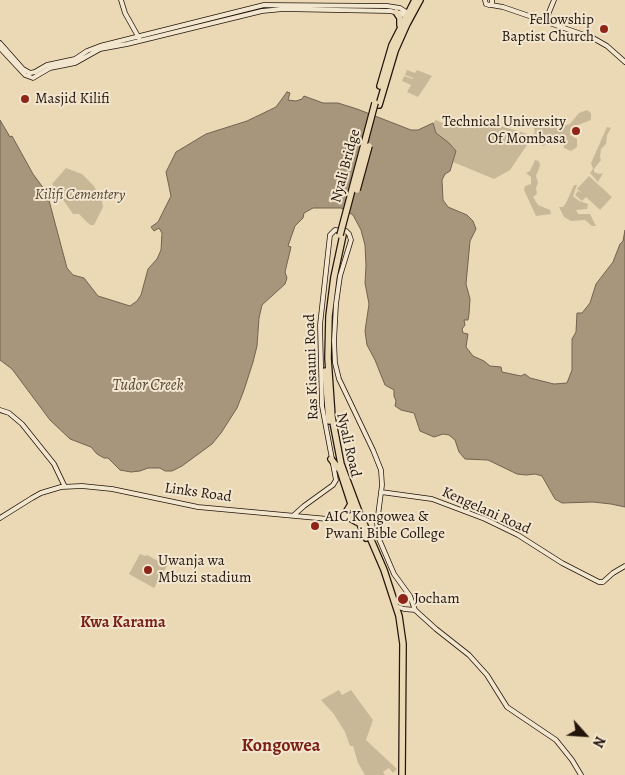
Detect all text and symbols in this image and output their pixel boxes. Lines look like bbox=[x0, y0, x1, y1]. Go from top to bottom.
place label: Fellowship Baptist Church bbox=[502, 11, 594, 46]
marker: Fellowship Baptist Church bbox=[598, 23, 610, 35]
place label: Masjid Kilifi bbox=[35, 90, 110, 108]
marker: Masjid Kilifi bbox=[19, 93, 31, 105]
place label: Technical University Of Mombasa bbox=[442, 113, 566, 148]
marker: Technical University Of Mombasa bbox=[570, 125, 582, 137]
street label: Nyali Bridge bbox=[328, 127, 364, 205]
park label: Kilifi Cementery bbox=[35, 186, 125, 204]
street label: Ras Kisauni Road bbox=[301, 314, 323, 420]
water label: Tudor Creek bbox=[112, 376, 184, 396]
street label: Nyali Road bbox=[332, 411, 364, 479]
street label: Links Road bbox=[163, 479, 233, 507]
street label: Kengelani Road bbox=[439, 483, 533, 539]
place label: AIC Kongowea & Pwani Bible College bbox=[325, 508, 445, 543]
marker: AIC Kongowea & Pwani Bible College bbox=[309, 520, 321, 532]
place label: Uwanja wa Mbuzi stadium bbox=[158, 552, 251, 587]
marker: Uwanja wa Mbuzi stadium bbox=[142, 564, 154, 576]
place label: Jocham bbox=[414, 590, 460, 608]
marker: Jocham bbox=[396, 592, 410, 606]
district label: Kwa Karama bbox=[80, 613, 166, 633]
north arrow bbox=[560, 710, 610, 760]
text: N bbox=[588, 733, 610, 751]
district label: Kongowea bbox=[242, 736, 320, 758]

